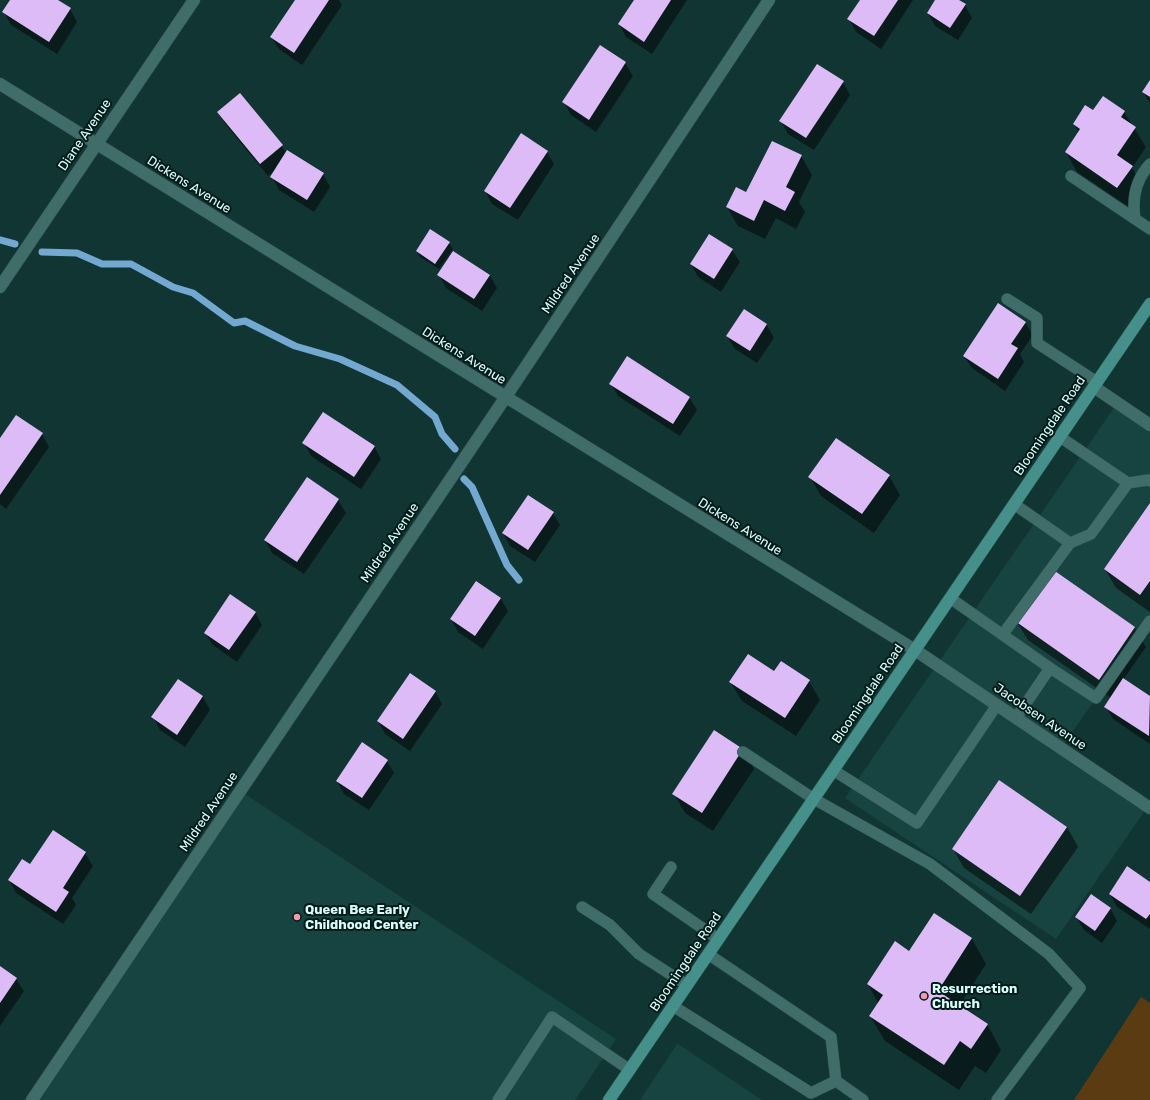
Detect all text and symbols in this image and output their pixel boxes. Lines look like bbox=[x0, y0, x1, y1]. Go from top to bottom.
street label: Diane Avenue bbox=[55, 96, 115, 174]
street label: Dickens Avenue bbox=[144, 153, 234, 217]
street label: Mildred Avenue bbox=[539, 231, 603, 317]
street label: Dickens Avenue bbox=[419, 324, 509, 388]
street label: Bloomingdale Road bbox=[1011, 373, 1089, 479]
street label: Dickens Avenue bbox=[695, 495, 785, 559]
street label: Mildred Avenue bbox=[358, 500, 422, 586]
street label: Bloomingdale Road bbox=[829, 641, 907, 747]
street label: Jacobsen Avenue bbox=[991, 680, 1089, 754]
street label: Mildred Avenue bbox=[177, 769, 241, 855]
place label: Queen Bee Early Childhood Center bbox=[305, 902, 418, 933]
street label: Bloomingdale Road bbox=[647, 909, 725, 1015]
marker: Queen Bee Early Childhood Center bbox=[292, 912, 302, 922]
place label: Resurrection Church bbox=[932, 981, 1017, 1012]
marker: Resurrection Church bbox=[919, 991, 929, 1001]

